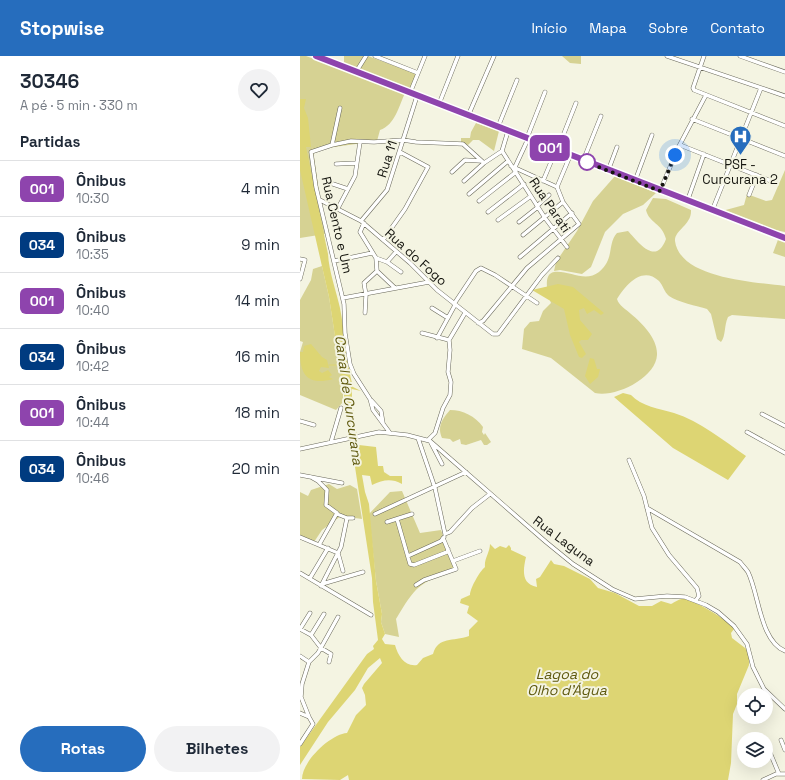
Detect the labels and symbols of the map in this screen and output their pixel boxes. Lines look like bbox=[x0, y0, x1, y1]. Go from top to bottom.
hospital icon: PSF - Curcurana 2 bbox=[727, 123, 753, 156]
line badge: 001 bbox=[527, 135, 573, 161]
street label: Rua 11 bbox=[373, 138, 401, 180]
your location bbox=[665, 145, 685, 165]
unlabelled marker bbox=[578, 153, 596, 171]
place label: PSF - Curcurana 2 bbox=[702, 156, 778, 188]
street label: Rua Parati bbox=[525, 174, 575, 236]
street label: Rua Cento e Um bbox=[318, 175, 356, 275]
street label: Rua do Fogo bbox=[381, 225, 451, 289]
water label: Canal de Curcurana bbox=[331, 334, 367, 467]
street label: Rua Laguna bbox=[530, 512, 599, 570]
water label: Lagoa do Olho d'Água bbox=[527, 665, 608, 699]

